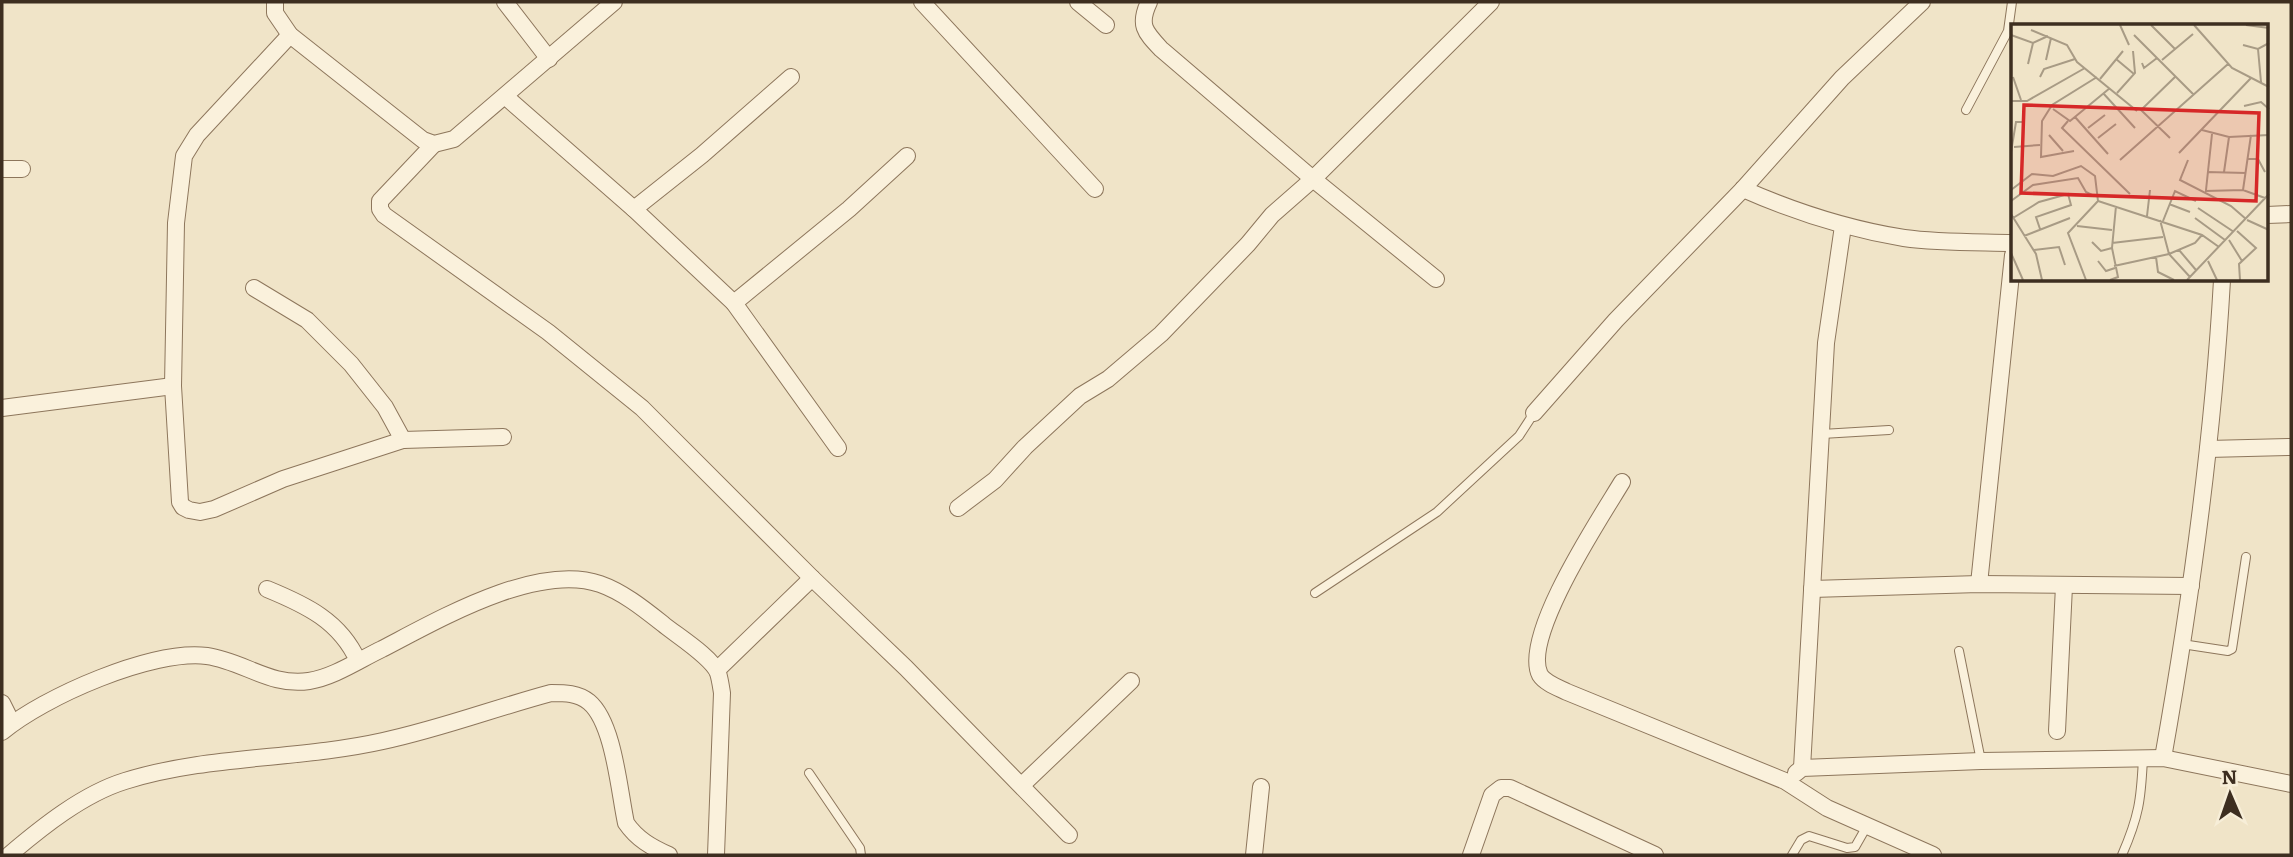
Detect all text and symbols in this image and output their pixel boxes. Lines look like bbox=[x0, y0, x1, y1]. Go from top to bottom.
inset map bbox=[2011, 24, 2268, 282]
north arrow bbox=[2195, 759, 2265, 829]
text: N bbox=[2221, 762, 2238, 790]

